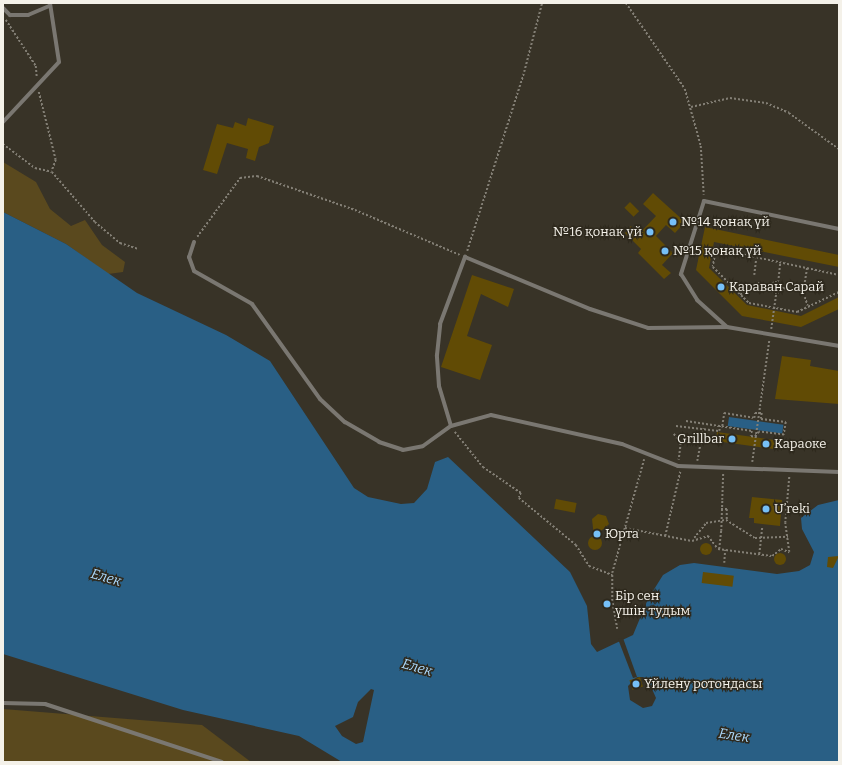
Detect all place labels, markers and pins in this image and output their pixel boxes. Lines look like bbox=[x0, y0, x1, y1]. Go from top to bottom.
place label: №14 қонақ үй bbox=[681, 214, 770, 230]
marker: №14 қонақ үй bbox=[668, 217, 678, 227]
place label: №16 қонақ үй bbox=[553, 224, 642, 240]
marker: №16 қонақ үй bbox=[645, 227, 655, 237]
place label: №15 қонақ үй bbox=[673, 243, 761, 259]
marker: №15 қонақ үй bbox=[660, 246, 670, 256]
place label: Караван Сарай bbox=[729, 279, 824, 295]
marker: Караван Сарай bbox=[716, 282, 726, 292]
place label: Grillbar bbox=[677, 431, 724, 447]
marker: Grillbar bbox=[727, 434, 737, 444]
place label: Караоке bbox=[774, 436, 826, 452]
marker: Караоке bbox=[761, 439, 771, 449]
place label: U’reki bbox=[774, 501, 810, 517]
marker: U’reki bbox=[761, 504, 771, 514]
place label: Юрта bbox=[605, 526, 639, 542]
marker: Юрта bbox=[592, 529, 602, 539]
place label: Бір сен үшін тудым bbox=[615, 589, 690, 620]
marker: Бір сен үшін тудым bbox=[602, 599, 612, 609]
place label: Үйлену ротондaсы bbox=[644, 676, 762, 692]
marker: Үйлену ротондaсы bbox=[631, 679, 641, 689]

